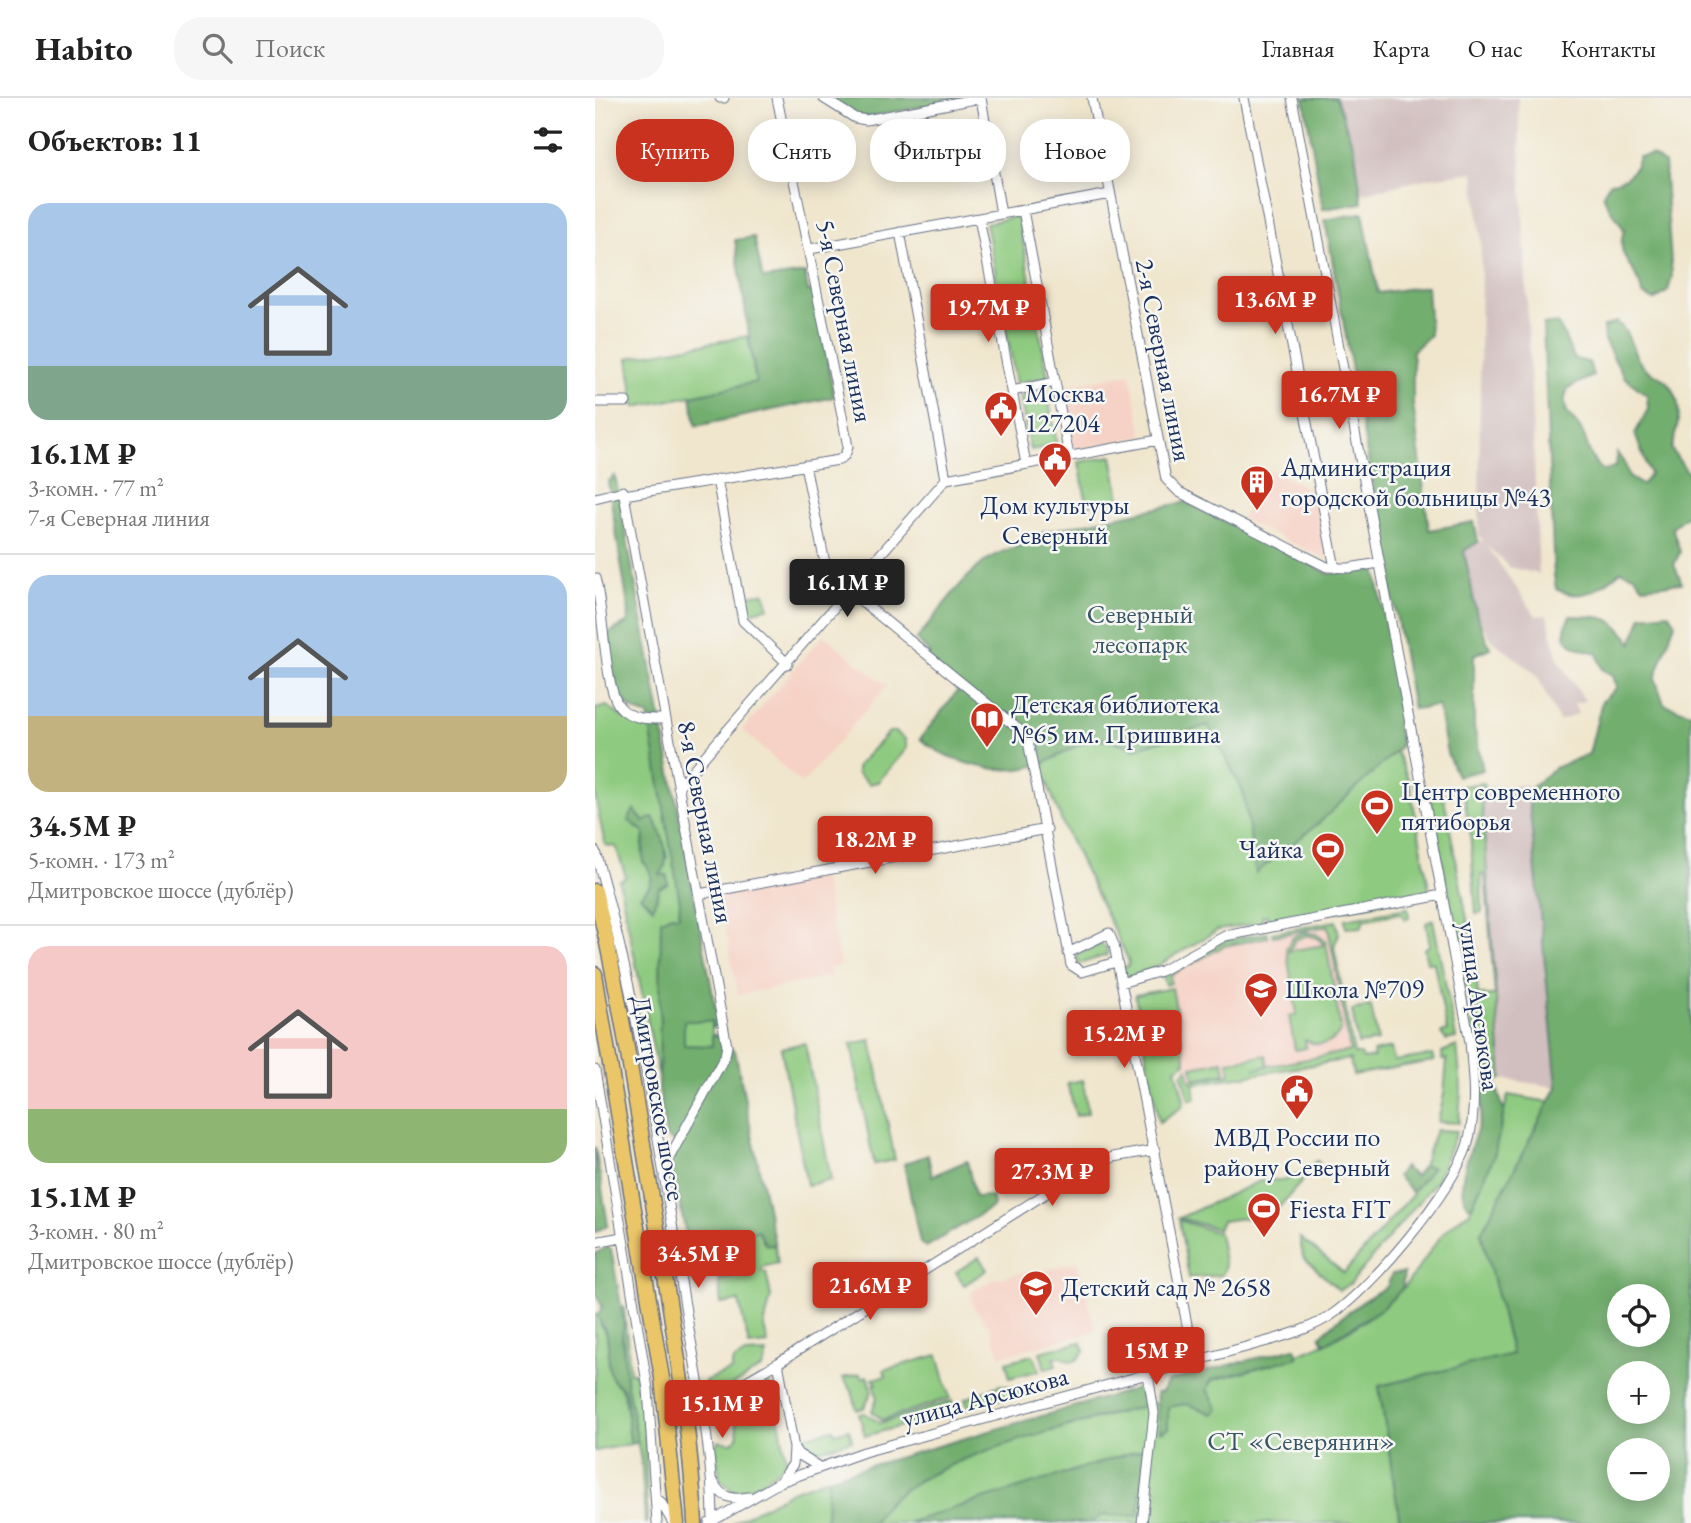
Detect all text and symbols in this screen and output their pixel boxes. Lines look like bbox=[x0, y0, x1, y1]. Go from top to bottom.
search box bbox=[174, 17, 664, 80]
text: Habito bbox=[35, 27, 132, 70]
icon: search bbox=[198, 29, 236, 67]
text: Поиск bbox=[254, 31, 325, 65]
text: Главная bbox=[1261, 33, 1335, 64]
text: Карта bbox=[1373, 33, 1430, 64]
text: О нас bbox=[1468, 33, 1523, 64]
text: Контакты bbox=[1561, 33, 1656, 64]
chip: Купить bbox=[616, 119, 734, 182]
chip: Снять bbox=[748, 119, 856, 182]
chip: Фильтры bbox=[870, 119, 1006, 182]
chip: Новое bbox=[1020, 119, 1130, 182]
text: Объектов: 11 bbox=[28, 121, 202, 160]
icon: filters bbox=[529, 121, 567, 159]
street label: 5-я Северная линия bbox=[809, 217, 881, 425]
icon: home bbox=[235, 248, 361, 374]
street label: 2-я Северная линия bbox=[1128, 256, 1200, 464]
pin: 13.6M ₽ bbox=[1210, 276, 1340, 336]
text: 13.6M ₽ bbox=[1234, 284, 1316, 314]
pin: 19.7M ₽ bbox=[923, 285, 1053, 344]
text: 19.7M ₽ bbox=[947, 292, 1029, 322]
pin: 16.7M ₽ bbox=[1274, 372, 1404, 431]
place label: Москва 127204 bbox=[1025, 376, 1105, 440]
text: 16.7M ₽ bbox=[1298, 379, 1380, 409]
public building icon: Москва 127204 bbox=[982, 389, 1020, 438]
text: 16.1M ₽ bbox=[28, 434, 136, 473]
public building icon: Дом культуры Северный bbox=[1036, 440, 1074, 489]
place label: Администрация городской больницы №43 bbox=[1280, 450, 1551, 514]
building icon: Администрация городской больницы №43 bbox=[1238, 463, 1276, 512]
text: 3-комн. · 77 m² bbox=[28, 473, 164, 503]
place label: Дом культуры Северный bbox=[981, 488, 1130, 552]
text: 7-я Северная линия bbox=[28, 503, 210, 533]
pin: 16.1M ₽ bbox=[782, 560, 912, 619]
text: 16.1M ₽ bbox=[806, 567, 888, 597]
park label: Северный лесопарк bbox=[1087, 597, 1193, 661]
icon: home bbox=[235, 620, 361, 746]
place label: Детская библиотека №65 им. Пришвина bbox=[1011, 687, 1221, 751]
library icon: Детская библиотека №65 им. Пришвина bbox=[968, 700, 1006, 749]
street label: 8-я Северная линия bbox=[670, 718, 742, 926]
place label: Центр современного пятиборья bbox=[1401, 774, 1620, 838]
sports icon: Центр современного пятиборья bbox=[1358, 787, 1396, 836]
text: 34.5M ₽ bbox=[28, 806, 136, 845]
pin: 18.2M ₽ bbox=[810, 816, 940, 876]
text: 18.2M ₽ bbox=[834, 824, 916, 854]
sports icon: Чайка bbox=[1309, 830, 1347, 879]
place label: Чайка bbox=[1239, 832, 1304, 866]
text: 5-комн. · 173 m² bbox=[28, 845, 175, 875]
text: Дмитровское шоссе (дублёр) bbox=[28, 875, 294, 905]
street label: улица Арсюкова bbox=[1451, 919, 1509, 1094]
school or university icon: Школа №709 bbox=[1242, 970, 1280, 1019]
place label: Школа №709 bbox=[1285, 972, 1425, 1006]
icon: home bbox=[235, 991, 361, 1117]
street label: Дмитровское шоссе bbox=[624, 993, 694, 1203]
pin: 15.2M ₽ bbox=[1059, 1010, 1189, 1070]
text: 15.2M ₽ bbox=[1083, 1018, 1165, 1048]
public building icon: МВД России по району Северный bbox=[1278, 1072, 1316, 1121]
place label: МВД России по району Северный bbox=[1204, 1120, 1391, 1184]
pin: 27.3M ₽ bbox=[987, 1148, 1117, 1208]
text: 27.3M ₽ bbox=[1011, 1156, 1093, 1186]
text: 15.1M ₽ bbox=[28, 1177, 136, 1216]
sports icon: Fiesta FIT bbox=[1245, 1190, 1283, 1239]
place label: Fiesta FIT bbox=[1289, 1192, 1391, 1226]
text: 3-комн. · 80 m² bbox=[28, 1216, 164, 1246]
pin: 34.5M ₽ bbox=[633, 1230, 763, 1290]
text: 34.5M ₽ bbox=[657, 1238, 739, 1268]
text: Дмитровское шоссе (дублёр) bbox=[28, 1246, 294, 1276]
pin: 21.6M ₽ bbox=[805, 1262, 935, 1322]
school or university icon: Детский сад № 2658 bbox=[1017, 1268, 1055, 1317]
text: 21.6M ₽ bbox=[829, 1270, 911, 1300]
place label: Детский сад № 2658 bbox=[1061, 1270, 1271, 1304]
map controls bbox=[1607, 1284, 1670, 1501]
button: locate bbox=[1607, 1284, 1670, 1347]
pin: 15M ₽ bbox=[1107, 1328, 1205, 1387]
text: 15M ₽ bbox=[1123, 1335, 1189, 1365]
street label: улица Арсюкова bbox=[898, 1358, 1073, 1436]
button: + bbox=[1607, 1361, 1670, 1424]
pin: 15.1M ₽ bbox=[657, 1380, 787, 1440]
text: 15.1M ₽ bbox=[681, 1388, 763, 1418]
park label: СТ «Северянин» bbox=[1207, 1424, 1395, 1458]
button: − bbox=[1607, 1438, 1670, 1501]

